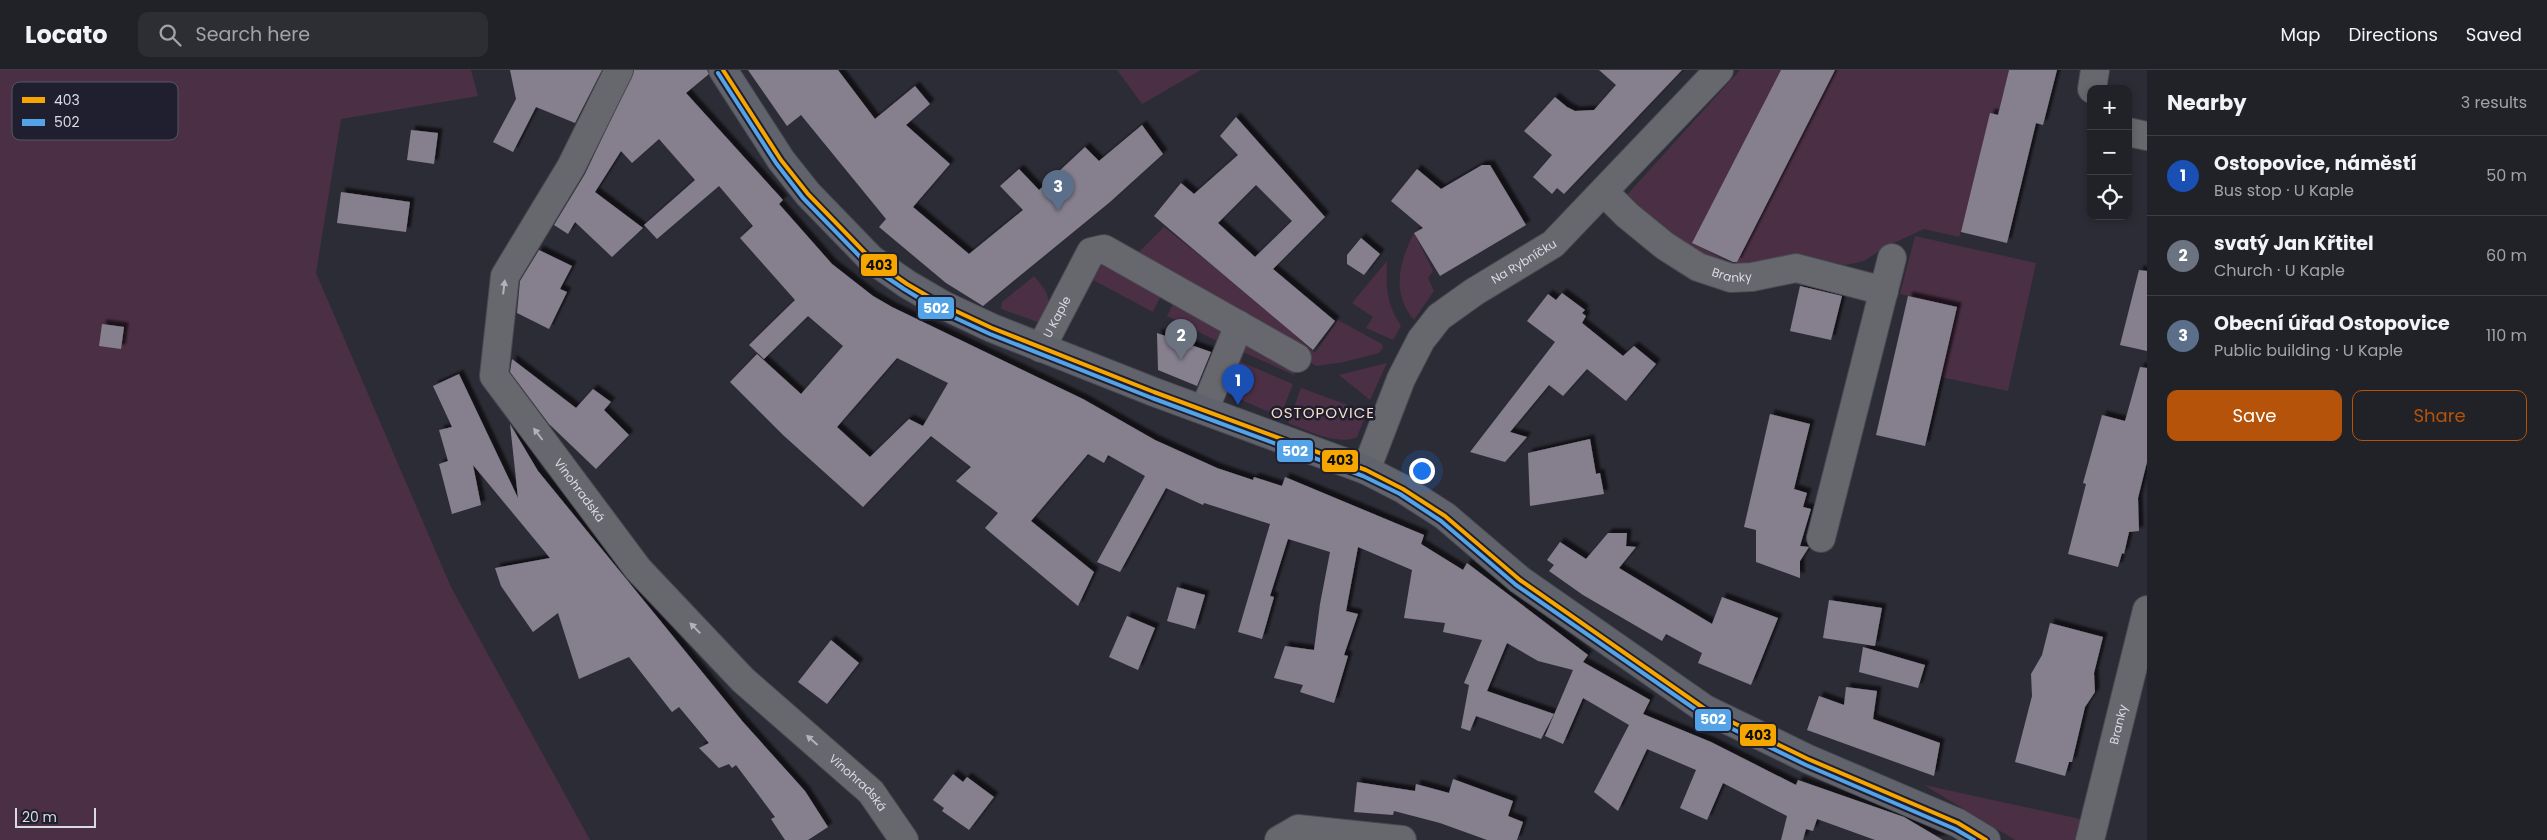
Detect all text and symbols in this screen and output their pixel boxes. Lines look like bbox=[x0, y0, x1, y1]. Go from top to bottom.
search box bbox=[138, 12, 488, 57]
text: Locato bbox=[25, 18, 108, 51]
icon: search bbox=[156, 21, 184, 49]
text: Search here bbox=[196, 21, 310, 48]
text: Map bbox=[2281, 22, 2320, 47]
text: Directions bbox=[2348, 22, 2438, 47]
text: Saved bbox=[2466, 22, 2522, 47]
legend bbox=[12, 82, 178, 140]
map controls bbox=[2087, 85, 2132, 220]
button: + bbox=[2087, 85, 2132, 130]
text: Nearby bbox=[2167, 88, 2247, 117]
text: 403 bbox=[54, 90, 80, 110]
text: 3 results bbox=[2461, 91, 2527, 114]
text: 502 bbox=[54, 112, 80, 132]
button: − bbox=[2087, 130, 2132, 175]
text: Ostopovice, náměstí bbox=[2214, 150, 2416, 177]
text: 1 bbox=[2180, 164, 2186, 187]
text: 50 m bbox=[2486, 164, 2527, 187]
pin: 3 bbox=[1042, 170, 1074, 211]
button: locate bbox=[2087, 175, 2132, 220]
text: Bus stop · U Kaple bbox=[2214, 179, 2354, 202]
text: svatý Jan Křtitel bbox=[2214, 230, 2374, 257]
street label: Na Rybníčku bbox=[1488, 235, 1560, 288]
text: 2 bbox=[2178, 244, 2188, 267]
text: 60 m bbox=[2486, 244, 2527, 267]
line badge: 403 bbox=[860, 253, 898, 277]
text: 403 bbox=[865, 255, 893, 275]
text: Church · U Kaple bbox=[2214, 259, 2345, 282]
street label: Branky bbox=[1710, 263, 1752, 286]
one-way arrow bbox=[500, 279, 508, 295]
street label: U Kaple bbox=[1039, 293, 1075, 341]
line badge: 502 bbox=[917, 296, 955, 320]
text: 502 bbox=[923, 298, 949, 318]
text: Obecní úřad Ostopovice bbox=[2214, 310, 2450, 337]
pin: 2 bbox=[1165, 319, 1197, 360]
text: 3 bbox=[2178, 324, 2188, 347]
text: 110 m bbox=[2486, 324, 2527, 347]
text: Public building · U Kaple bbox=[2214, 339, 2403, 362]
pin: 1 bbox=[1222, 364, 1254, 405]
button: Save bbox=[2167, 390, 2342, 441]
button: Share bbox=[2352, 390, 2527, 441]
district label: OSTOPOVICE bbox=[1271, 402, 1375, 423]
one-way arrow bbox=[533, 428, 543, 441]
line badge: 502 bbox=[1276, 439, 1314, 463]
text: 502 bbox=[1282, 441, 1308, 461]
line badge: 403 bbox=[1321, 449, 1359, 473]
text: 403 bbox=[1326, 450, 1354, 470]
street label: Vinohradská bbox=[550, 455, 609, 525]
your location bbox=[1409, 458, 1435, 484]
one-way arrow bbox=[689, 623, 701, 635]
street label: Branky bbox=[2105, 702, 2131, 746]
line badge: 502 bbox=[1694, 708, 1732, 732]
text: 502 bbox=[1700, 709, 1726, 729]
line badge: 403 bbox=[1739, 723, 1777, 747]
text: 403 bbox=[1744, 725, 1772, 745]
one-way arrow bbox=[806, 735, 819, 746]
street label: Vinohradská bbox=[825, 750, 891, 814]
scale bar bbox=[15, 805, 96, 828]
text: 20 m bbox=[22, 807, 57, 827]

